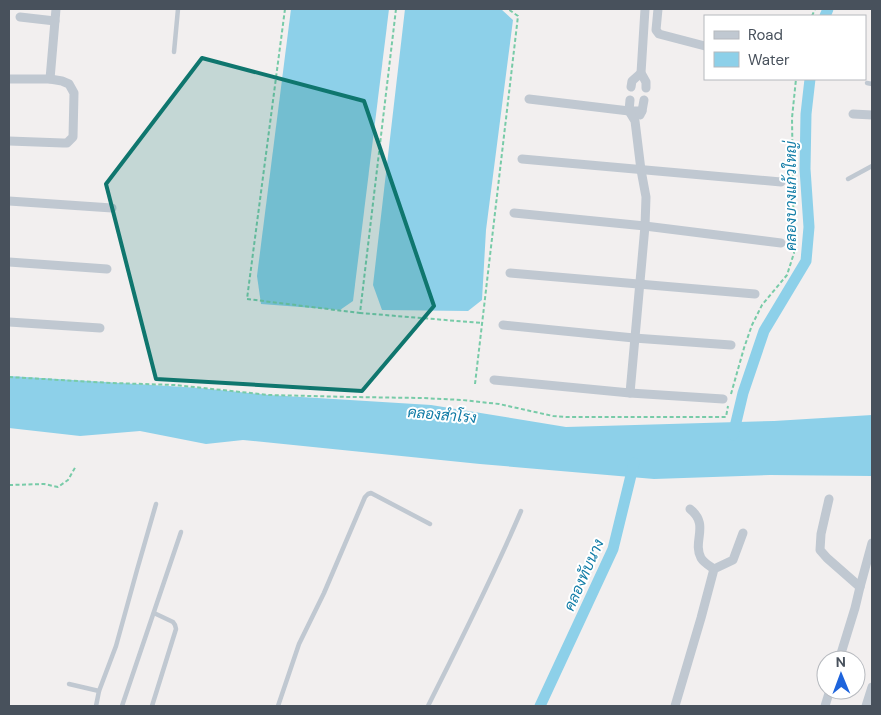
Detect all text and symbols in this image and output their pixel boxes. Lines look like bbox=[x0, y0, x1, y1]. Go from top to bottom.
legend bbox=[704, 15, 866, 80]
text: Road bbox=[748, 25, 783, 45]
text: Water bbox=[748, 50, 790, 70]
water label: คลองบางแก้วใหญ่ bbox=[781, 140, 801, 251]
water label: คลองสำโรง bbox=[407, 402, 477, 428]
water label: คลองทับนาง bbox=[559, 536, 609, 614]
north arrow bbox=[816, 650, 866, 700]
text: N bbox=[836, 653, 846, 671]

